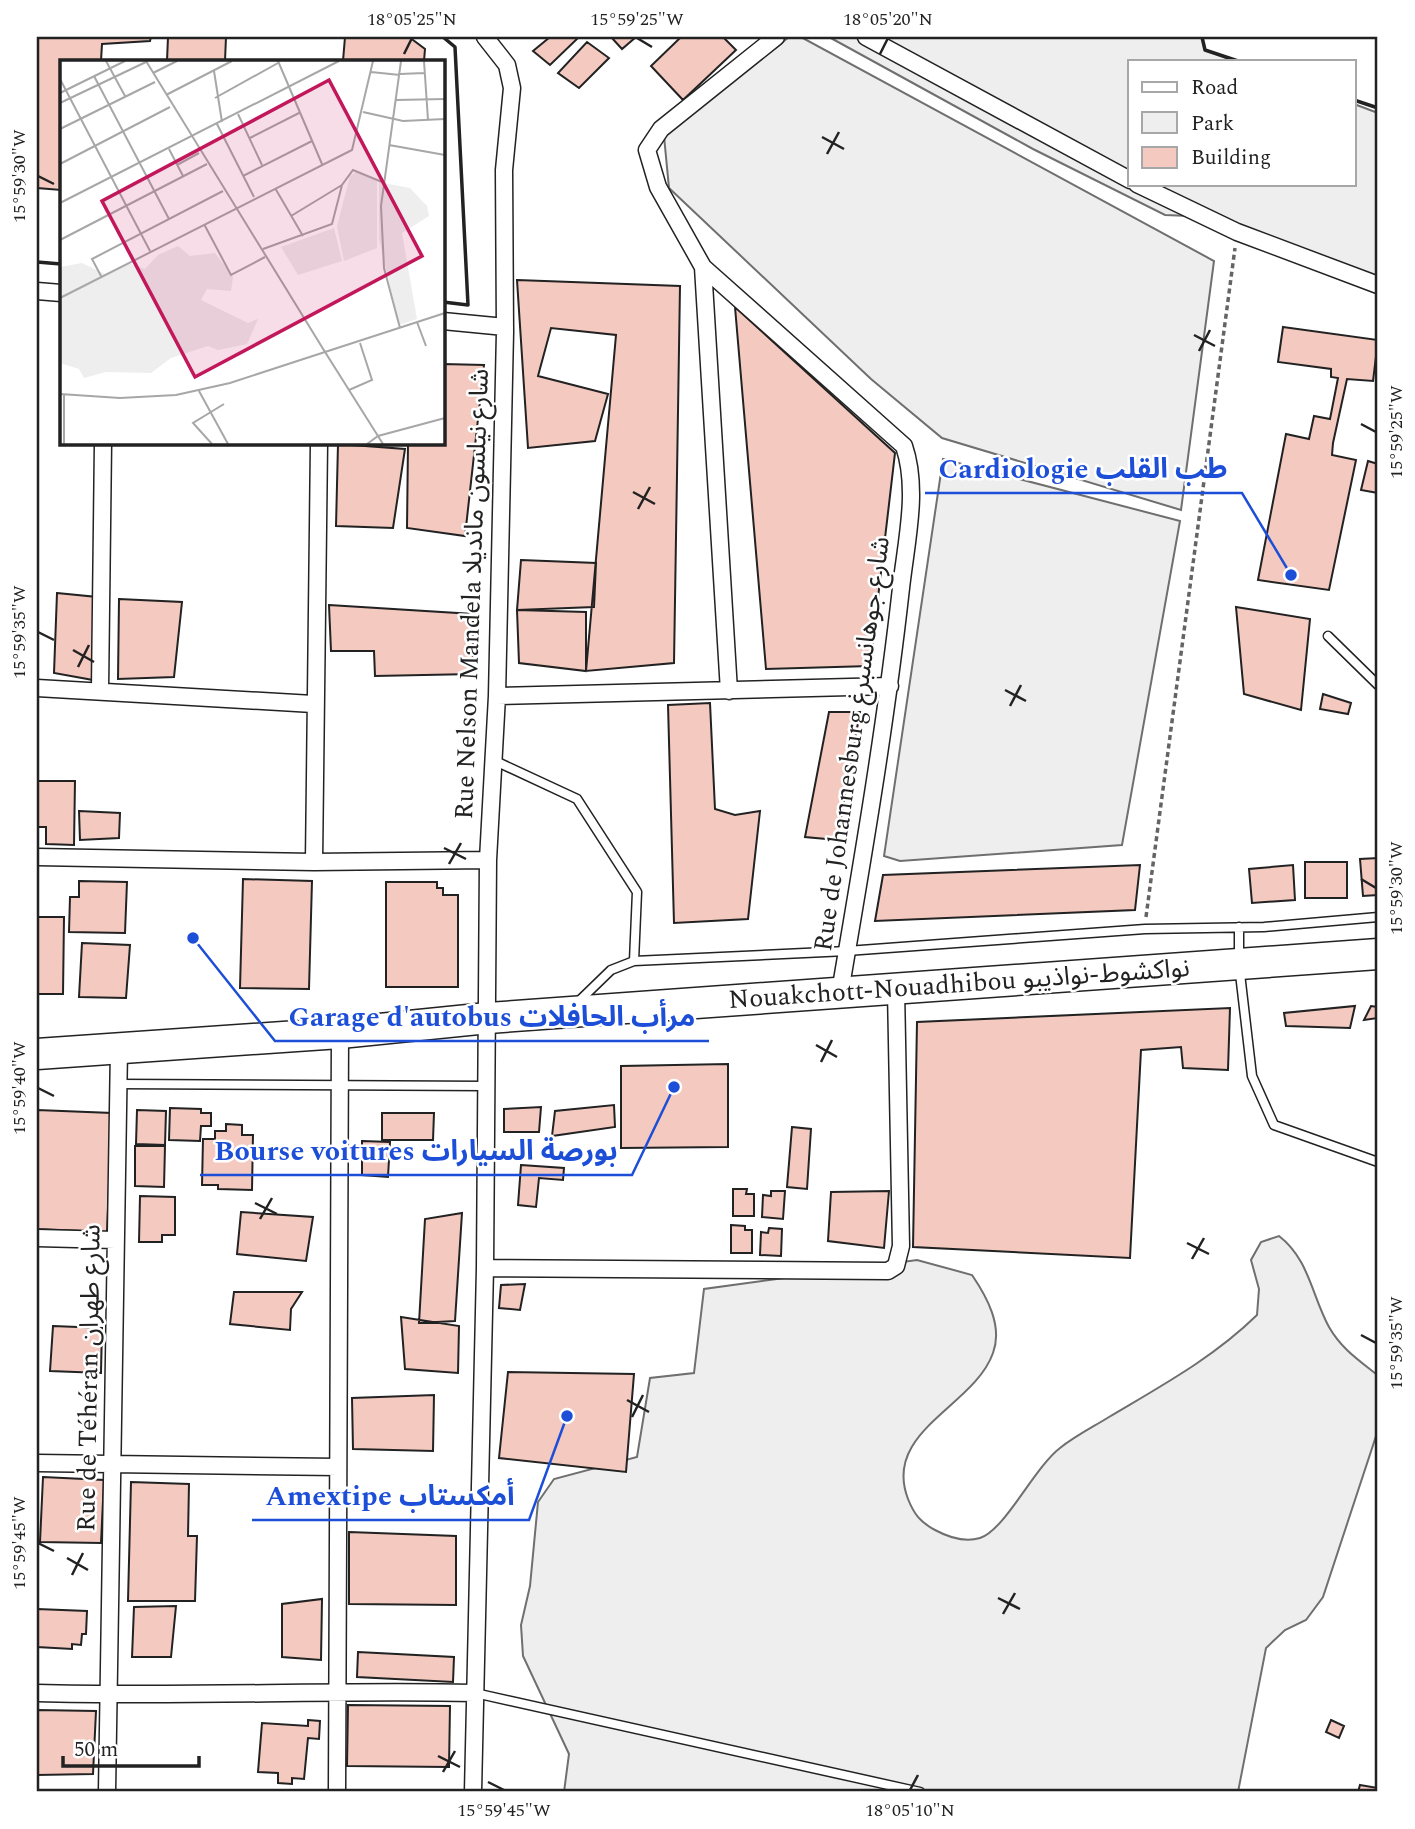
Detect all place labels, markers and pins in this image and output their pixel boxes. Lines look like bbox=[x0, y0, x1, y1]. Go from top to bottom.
callout: Cardiologie طب القلب bbox=[925, 444, 1242, 493]
callout: Garage d'autobus مرأب الحافلات bbox=[275, 992, 709, 1041]
callout: Bourse voitures بورصة السيارات bbox=[200, 1126, 632, 1175]
callout: Amextipe أمكستاب bbox=[252, 1471, 529, 1520]

